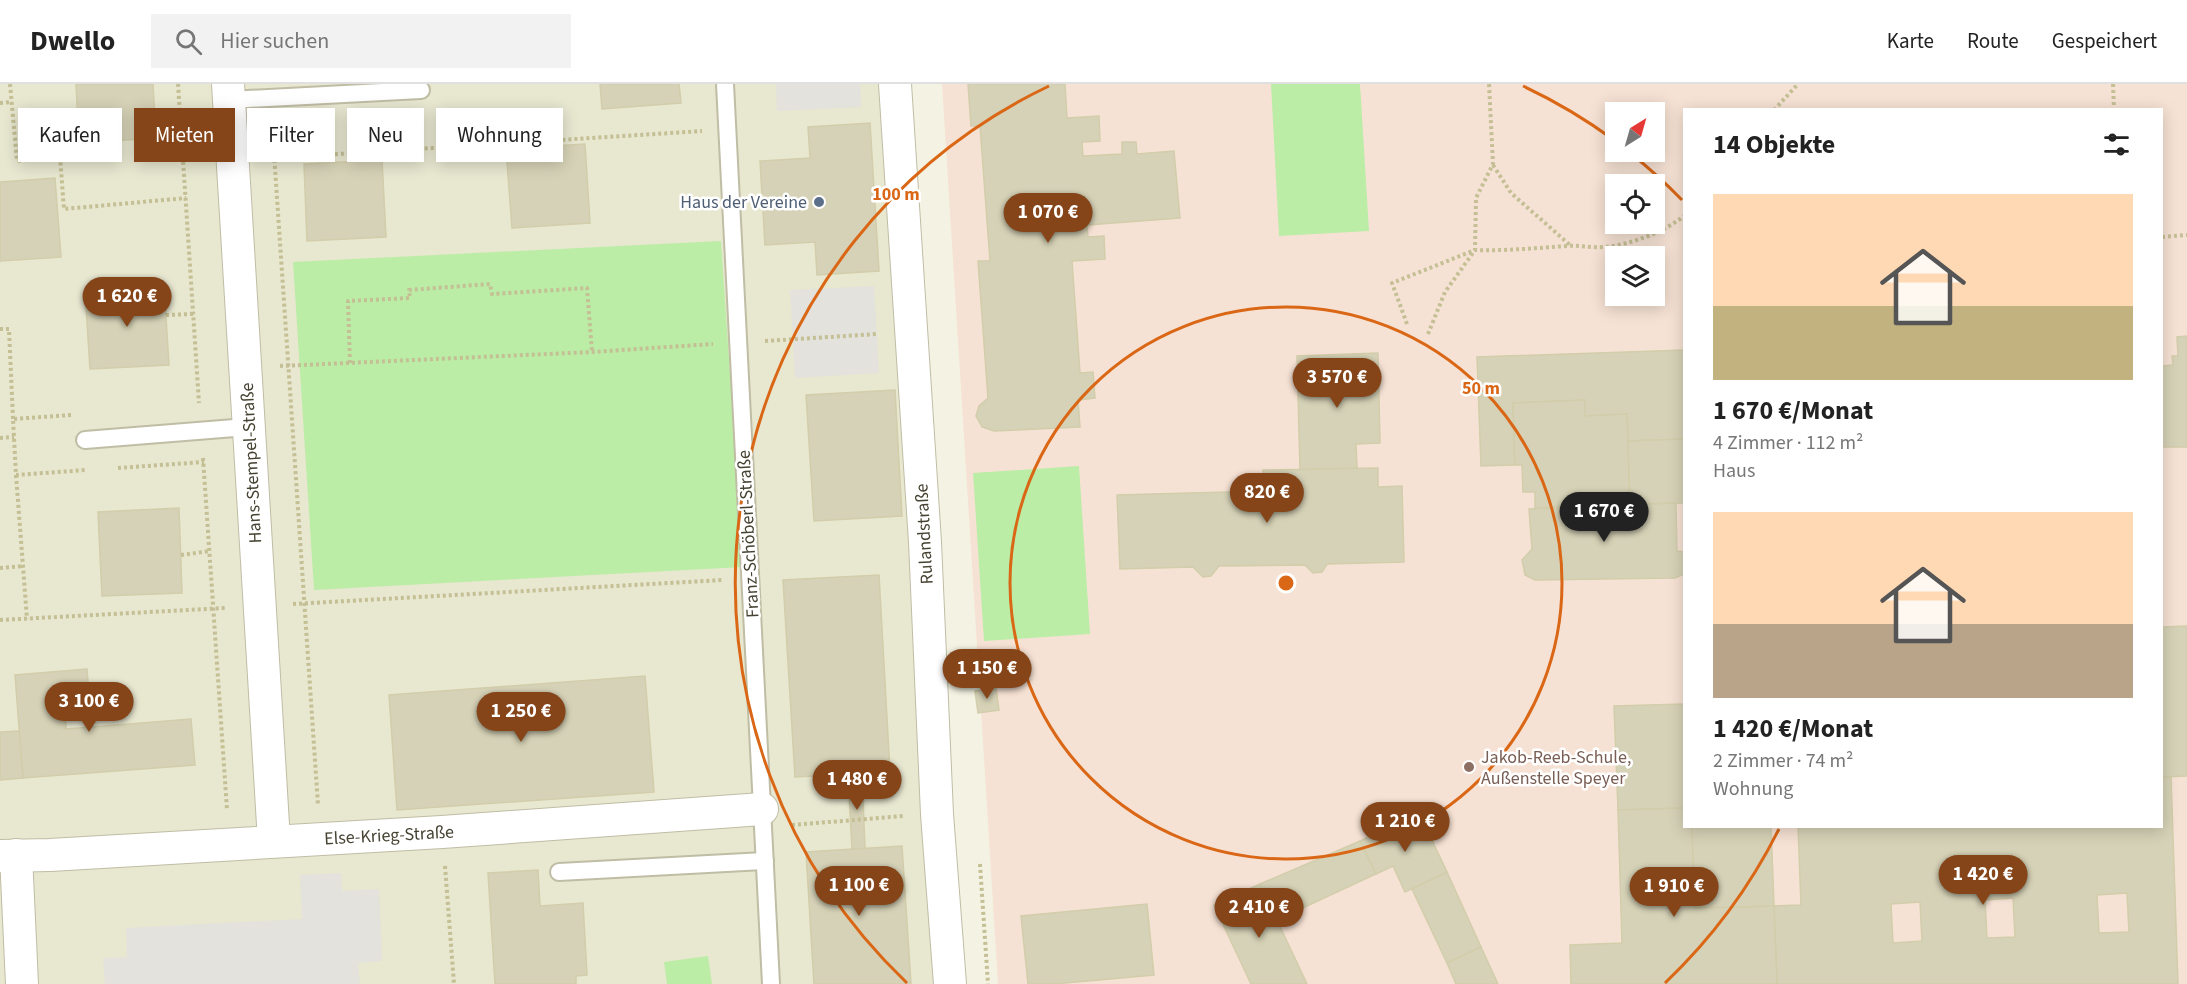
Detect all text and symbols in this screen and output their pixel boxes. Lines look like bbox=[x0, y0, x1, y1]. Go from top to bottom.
search box bbox=[151, 14, 571, 68]
text: Dwello bbox=[30, 21, 115, 61]
icon: search bbox=[172, 25, 205, 58]
text: Hier suchen bbox=[220, 25, 329, 57]
text: Karte bbox=[1887, 26, 1934, 56]
text: Route bbox=[1967, 26, 2019, 56]
text: Gespeichert bbox=[2052, 26, 2157, 56]
north arrow bbox=[1605, 102, 1665, 162]
map controls bbox=[1605, 102, 1665, 306]
chip: Kaufen bbox=[18, 108, 122, 162]
chip: Mieten bbox=[134, 108, 235, 162]
chip: Filter bbox=[247, 108, 335, 162]
chip: Neu bbox=[347, 108, 424, 162]
chip: Wohnung bbox=[436, 108, 563, 162]
text: 14 Objekte bbox=[1713, 126, 1835, 163]
icon: filters bbox=[2100, 128, 2133, 161]
button: locate bbox=[1605, 174, 1665, 234]
text: 100 m bbox=[872, 182, 920, 207]
place label: Haus der Vereine bbox=[680, 190, 807, 215]
pin: 1 070 € bbox=[993, 193, 1103, 244]
marker: Haus der Vereine bbox=[812, 195, 826, 209]
text: 1 070 € bbox=[1018, 198, 1078, 226]
icon: home bbox=[1869, 233, 1977, 341]
button: layers bbox=[1605, 246, 1665, 306]
pin: 1 620 € bbox=[72, 277, 182, 328]
text: 1 620 € bbox=[97, 282, 157, 310]
pin: 3 570 € bbox=[1282, 358, 1392, 409]
text: 3 570 € bbox=[1307, 363, 1367, 391]
text: 50 m bbox=[1462, 376, 1500, 401]
street label: Hans-Stempel-Straße bbox=[235, 382, 268, 544]
text: 1 670 €/Monat bbox=[1713, 392, 1873, 429]
text: 4 Zimmer · 112 m² bbox=[1713, 429, 1863, 457]
street label: Franz-Schöberl-Straße bbox=[732, 449, 765, 618]
text: Haus bbox=[1713, 457, 1755, 485]
pin: 820 € bbox=[1225, 473, 1309, 524]
text: 820 € bbox=[1244, 478, 1290, 506]
street label: Rulandstraße bbox=[909, 483, 940, 585]
pin: 1 670 € bbox=[1549, 492, 1659, 543]
text: 1 670 € bbox=[1574, 497, 1634, 525]
icon: home bbox=[1869, 551, 1977, 659]
centre of rings bbox=[1276, 573, 1296, 593]
pin: 1 150 € bbox=[932, 649, 1042, 700]
text: 1 150 € bbox=[957, 654, 1017, 682]
pin: 3 100 € bbox=[34, 682, 144, 733]
text: 3 100 € bbox=[59, 687, 119, 715]
pin: 1 250 € bbox=[466, 692, 576, 743]
text: 1 250 € bbox=[491, 697, 551, 725]
text: 1 420 €/Monat bbox=[1713, 710, 1873, 747]
place label: Jakob-Reeb-Schule, Außenstelle Speyer bbox=[1481, 745, 1631, 791]
text: 2 Zimmer · 74 m² bbox=[1713, 747, 1853, 775]
pin: 1 480 € bbox=[802, 760, 912, 811]
marker: Jakob-Reeb-Schule, Außenstelle Speyer bbox=[1462, 760, 1476, 774]
text: 1 480 € bbox=[827, 765, 887, 793]
text: Wohnung bbox=[1713, 775, 1793, 803]
pin: 1 210 € bbox=[1350, 802, 1460, 853]
text: 1 210 € bbox=[1375, 807, 1435, 835]
street label: Else-Krieg-Straße bbox=[323, 820, 455, 851]
pin: 1 420 € bbox=[1928, 855, 2038, 906]
text: 1 420 € bbox=[1953, 860, 2013, 888]
pin: 1 100 € bbox=[804, 866, 914, 917]
pin: 1 910 € bbox=[1619, 867, 1729, 918]
text: 1 100 € bbox=[829, 871, 889, 899]
text: 1 910 € bbox=[1644, 872, 1704, 900]
pin: 2 410 € bbox=[1204, 888, 1314, 939]
text: 2 410 € bbox=[1229, 893, 1289, 921]

